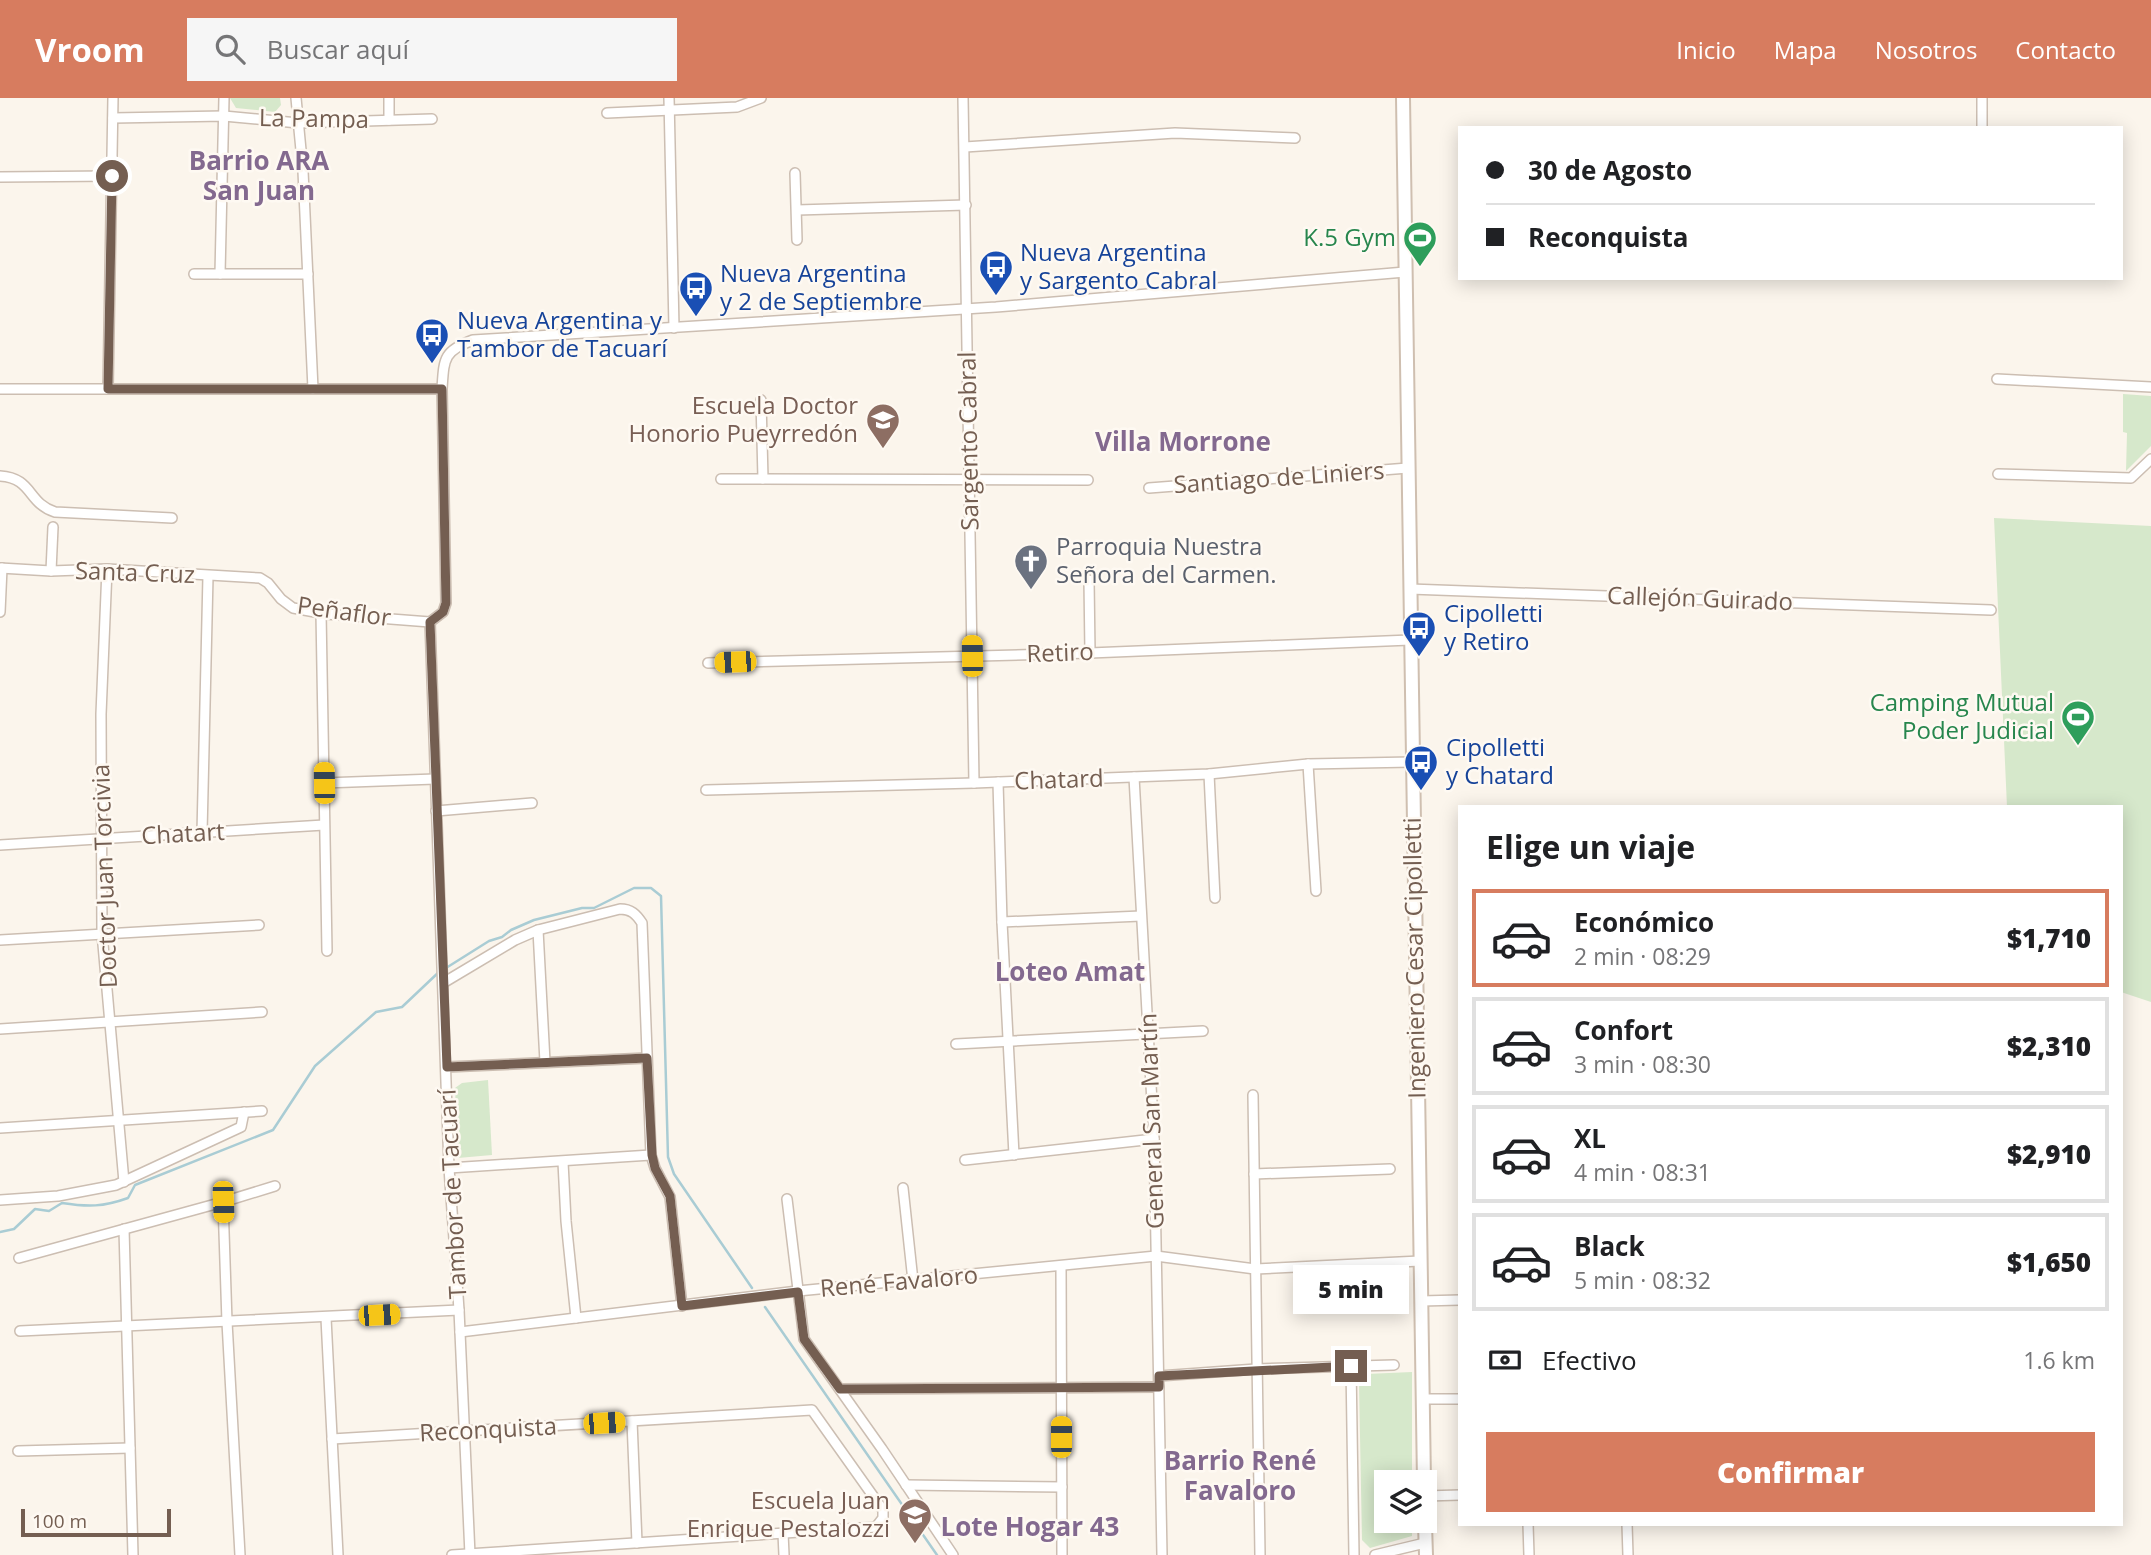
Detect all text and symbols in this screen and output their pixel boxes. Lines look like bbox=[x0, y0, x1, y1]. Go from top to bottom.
search box bbox=[187, 18, 677, 81]
text: Vroom bbox=[35, 27, 145, 72]
icon: search bbox=[211, 30, 249, 68]
text: Buscar aquí bbox=[267, 31, 409, 67]
text: Inicio bbox=[1676, 33, 1736, 66]
text: Mapa bbox=[1774, 33, 1837, 66]
text: Nosotros bbox=[1875, 33, 1977, 66]
text: Contacto bbox=[2015, 33, 2116, 66]
street label: La Pampa bbox=[259, 100, 369, 135]
district label: Barrio ARA San Juan bbox=[189, 142, 329, 208]
text: 30 de Agosto bbox=[1528, 152, 1692, 188]
route start bbox=[96, 160, 128, 192]
sports icon: K.5 Gym bbox=[1401, 219, 1439, 268]
text: Reconquista bbox=[1528, 219, 1688, 255]
place label: K.5 Gym bbox=[1303, 220, 1396, 253]
place label: Nueva Argentina y Sargento Cabral bbox=[1020, 235, 1217, 296]
bus stop icon: Nueva Argentina y Sargento Cabral bbox=[977, 248, 1015, 297]
place label: Nueva Argentina y 2 de Septiembre bbox=[720, 256, 922, 317]
bus stop icon: Nueva Argentina y 2 de Septiembre bbox=[677, 269, 715, 318]
place label: Nueva Argentina y Tambor de Tacuarí bbox=[457, 303, 668, 364]
bus stop icon: Nueva Argentina y Tambor de Tacuarí bbox=[413, 316, 451, 365]
street label: Sargento Cabral bbox=[949, 351, 986, 531]
place label: Escuela Doctor Honorio Pueyrredón bbox=[629, 388, 858, 449]
school or university icon: Escuela Doctor Honorio Pueyrredón bbox=[864, 401, 902, 450]
district label: Villa Morrone bbox=[1095, 423, 1271, 459]
street label: Santiago de Liniers bbox=[1172, 453, 1385, 500]
place label: Parroquia Nuestra Señora del Carmen. bbox=[1056, 529, 1277, 590]
church icon: Parroquia Nuestra Señora del Carmen. bbox=[1012, 542, 1050, 591]
street label: Santa Cruz bbox=[74, 553, 196, 590]
street label: Callejón Guirado bbox=[1607, 578, 1794, 617]
street label: Peñaflor bbox=[295, 588, 393, 633]
place label: Cipolletti y Retiro bbox=[1444, 596, 1543, 657]
bus stop icon: Cipolletti y Retiro bbox=[1400, 609, 1438, 658]
street label: Retiro bbox=[1026, 634, 1094, 669]
car bbox=[962, 635, 983, 677]
car bbox=[714, 651, 757, 673]
place label: Camping Mutual Poder Judicial bbox=[1870, 685, 2054, 746]
sports icon: Camping Mutual Poder Judicial bbox=[2059, 698, 2097, 747]
place label: Cipolletti y Chatard bbox=[1446, 730, 1554, 791]
bus stop icon: Cipolletti y Chatard bbox=[1402, 743, 1440, 792]
street label: Chatard bbox=[1014, 760, 1104, 797]
car bbox=[314, 762, 335, 804]
street label: Doctor Juan Torcivia bbox=[83, 763, 124, 989]
street label: Chatart bbox=[140, 814, 225, 851]
street label: Ingeniero Cesar Cipolletti bbox=[1395, 817, 1432, 1099]
text: Elige un viaje bbox=[1486, 825, 1695, 868]
text: Económico bbox=[1574, 904, 1714, 940]
icon: car bbox=[1490, 907, 1553, 970]
text: $1,710 bbox=[2007, 920, 2091, 956]
text: 2 min · 08:29 bbox=[1574, 940, 1711, 972]
district label: Loteo Amat bbox=[995, 953, 1145, 989]
text: Confort bbox=[1574, 1012, 1673, 1048]
street label: General San Martín bbox=[1130, 1013, 1171, 1230]
icon: car bbox=[1490, 1015, 1553, 1078]
text: $2,310 bbox=[2007, 1028, 2091, 1064]
text: 3 min · 08:30 bbox=[1574, 1048, 1711, 1080]
street label: Tambor de Tacuarí bbox=[429, 1087, 473, 1300]
text: XL bbox=[1574, 1120, 1606, 1156]
icon: car bbox=[1490, 1123, 1553, 1186]
text: $2,910 bbox=[2007, 1136, 2091, 1172]
text: 4 min · 08:31 bbox=[1574, 1156, 1711, 1188]
car bbox=[212, 1181, 235, 1223]
text: Black bbox=[1574, 1228, 1645, 1264]
icon: car bbox=[1490, 1231, 1553, 1294]
text: $1,650 bbox=[2007, 1244, 2091, 1280]
street label: René Favaloro bbox=[818, 1257, 979, 1304]
callout: 5 min bbox=[1293, 1264, 1409, 1314]
text: 5 min · 08:32 bbox=[1574, 1264, 1711, 1296]
text: 5 min bbox=[1318, 1273, 1384, 1305]
car bbox=[358, 1303, 401, 1327]
icon: cash bbox=[1486, 1341, 1524, 1379]
text: Efectivo bbox=[1542, 1342, 1637, 1378]
text: 1.6 km bbox=[2023, 1344, 2095, 1376]
route end bbox=[1335, 1350, 1367, 1382]
street label: Reconquista bbox=[418, 1408, 558, 1449]
car bbox=[583, 1411, 626, 1435]
car bbox=[1051, 1416, 1072, 1458]
button: Confirmar bbox=[1486, 1432, 2095, 1512]
district label: Barrio René Favaloro bbox=[1164, 1442, 1316, 1508]
map controls bbox=[1374, 1470, 1437, 1533]
button: layers bbox=[1374, 1470, 1437, 1533]
place label: Escuela Juan Enrique Pestalozzi bbox=[687, 1483, 890, 1544]
school or university icon: Escuela Juan Enrique Pestalozzi bbox=[896, 1496, 934, 1545]
scale bar bbox=[21, 1506, 172, 1538]
text: 100 m bbox=[32, 1508, 87, 1534]
district label: Lote Hogar 43 bbox=[941, 1508, 1119, 1544]

